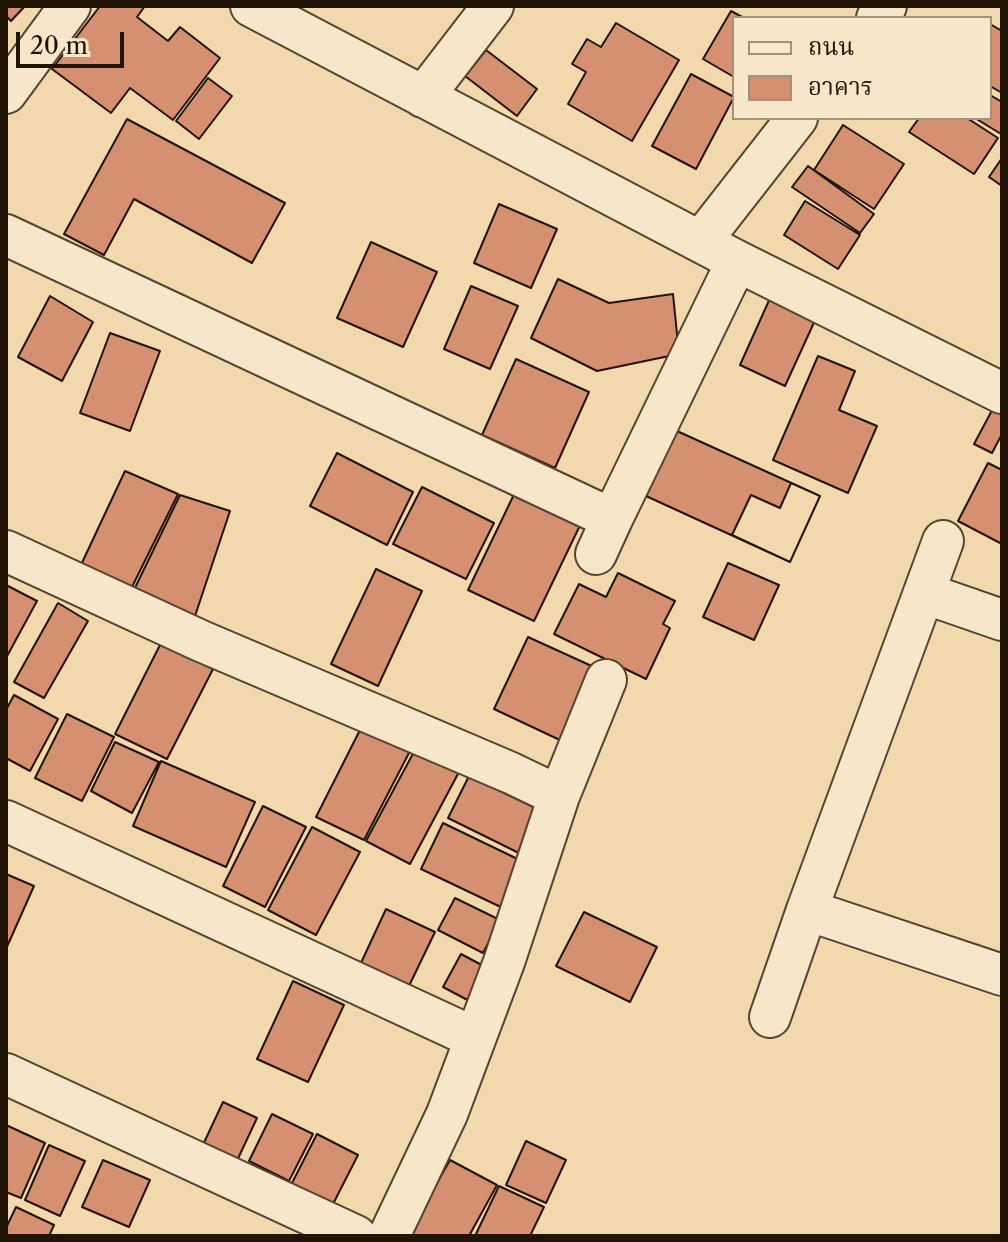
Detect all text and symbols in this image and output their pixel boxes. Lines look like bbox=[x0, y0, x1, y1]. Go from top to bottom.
scale bar bbox=[20, 16, 128, 66]
legend bbox=[732, 16, 992, 120]
text: 20 m bbox=[30, 31, 88, 60]
text: ถนน bbox=[808, 32, 854, 61]
text: อาคาร bbox=[808, 72, 873, 101]

